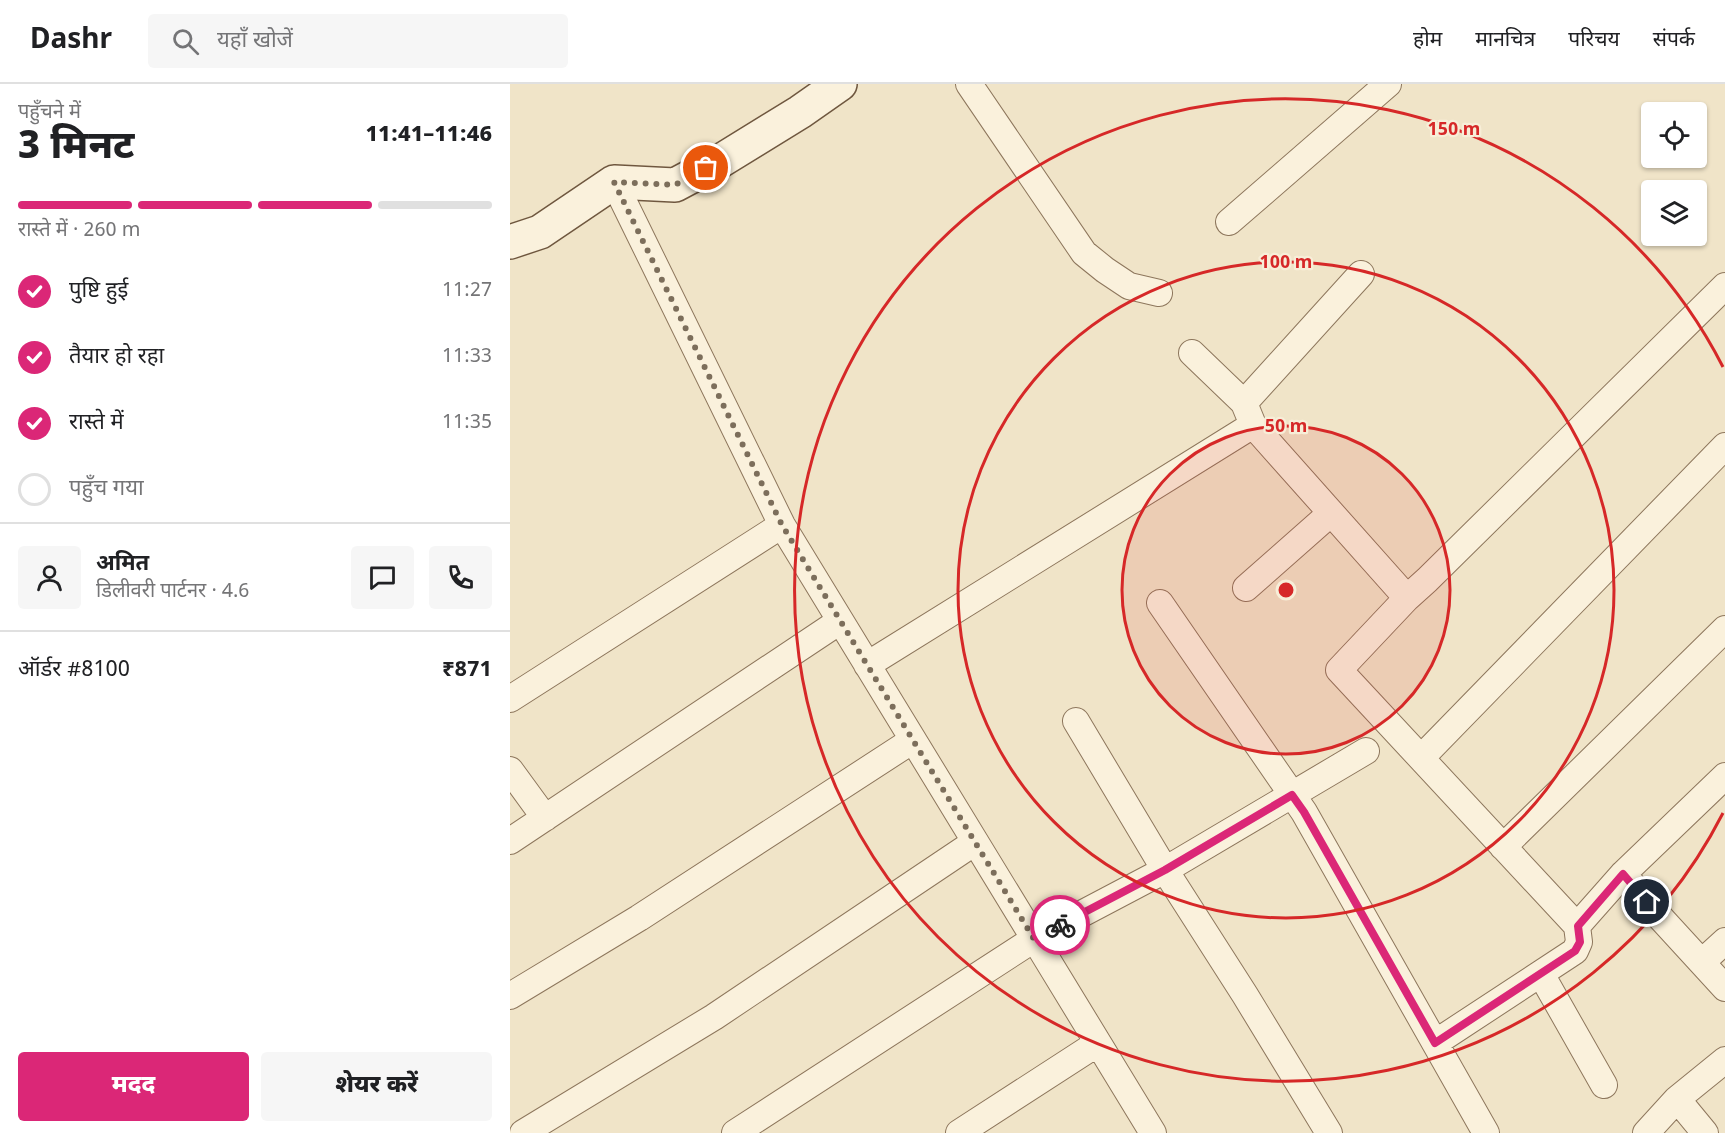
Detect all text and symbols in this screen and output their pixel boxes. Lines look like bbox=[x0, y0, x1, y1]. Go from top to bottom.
search box bbox=[148, 14, 568, 68]
text: Dashr bbox=[30, 23, 112, 59]
icon: search bbox=[169, 25, 202, 58]
text: यहाँ खोजें bbox=[217, 27, 293, 56]
text: होम bbox=[1413, 27, 1442, 55]
text: मानचित्र bbox=[1475, 27, 1535, 55]
text: परिचय bbox=[1568, 27, 1620, 55]
text: संपर्क bbox=[1653, 27, 1695, 55]
text: पहुँचने में bbox=[18, 100, 81, 126]
map controls bbox=[1641, 102, 1707, 246]
button: locate bbox=[1641, 102, 1707, 168]
text: 150 m bbox=[1428, 119, 1480, 142]
text: 11:41–11:46 bbox=[365, 121, 492, 150]
text: 3 मिनट bbox=[18, 123, 134, 174]
pin bbox=[680, 142, 731, 193]
icon: bag bbox=[689, 151, 722, 184]
button: layers bbox=[1641, 180, 1707, 246]
text: रास्ते में · 260 m bbox=[18, 218, 140, 244]
text: 100 m bbox=[1260, 252, 1312, 275]
icon: check bbox=[18, 275, 51, 308]
text: पुष्टि हुई bbox=[69, 277, 128, 306]
text: 11:27 bbox=[442, 278, 492, 304]
icon: check bbox=[18, 341, 51, 374]
text: तैयार हो रहा bbox=[69, 343, 164, 372]
text: 11:33 bbox=[442, 344, 492, 370]
icon: check bbox=[18, 407, 51, 440]
text: रास्ते में bbox=[69, 409, 124, 438]
text: 11:35 bbox=[442, 410, 492, 436]
text: 50 m bbox=[1265, 416, 1307, 439]
text: पहुँच गया bbox=[69, 475, 144, 504]
button: person bbox=[18, 546, 81, 609]
button: chat bbox=[351, 546, 414, 609]
button: phone bbox=[429, 546, 492, 609]
text: अमित bbox=[96, 550, 149, 579]
text: डिलीवरी पार्टनर · 4.6 bbox=[96, 579, 249, 605]
centre of rings bbox=[1276, 580, 1296, 600]
text: ऑर्डर #8100 bbox=[18, 656, 130, 685]
text: ₹871 bbox=[442, 656, 492, 685]
pin bbox=[1621, 876, 1672, 927]
icon: home bbox=[1630, 885, 1663, 918]
courier bbox=[1030, 895, 1090, 955]
icon: bike bbox=[1044, 909, 1077, 942]
button: मदद bbox=[18, 1052, 249, 1121]
button: शेयर करें bbox=[261, 1052, 492, 1121]

